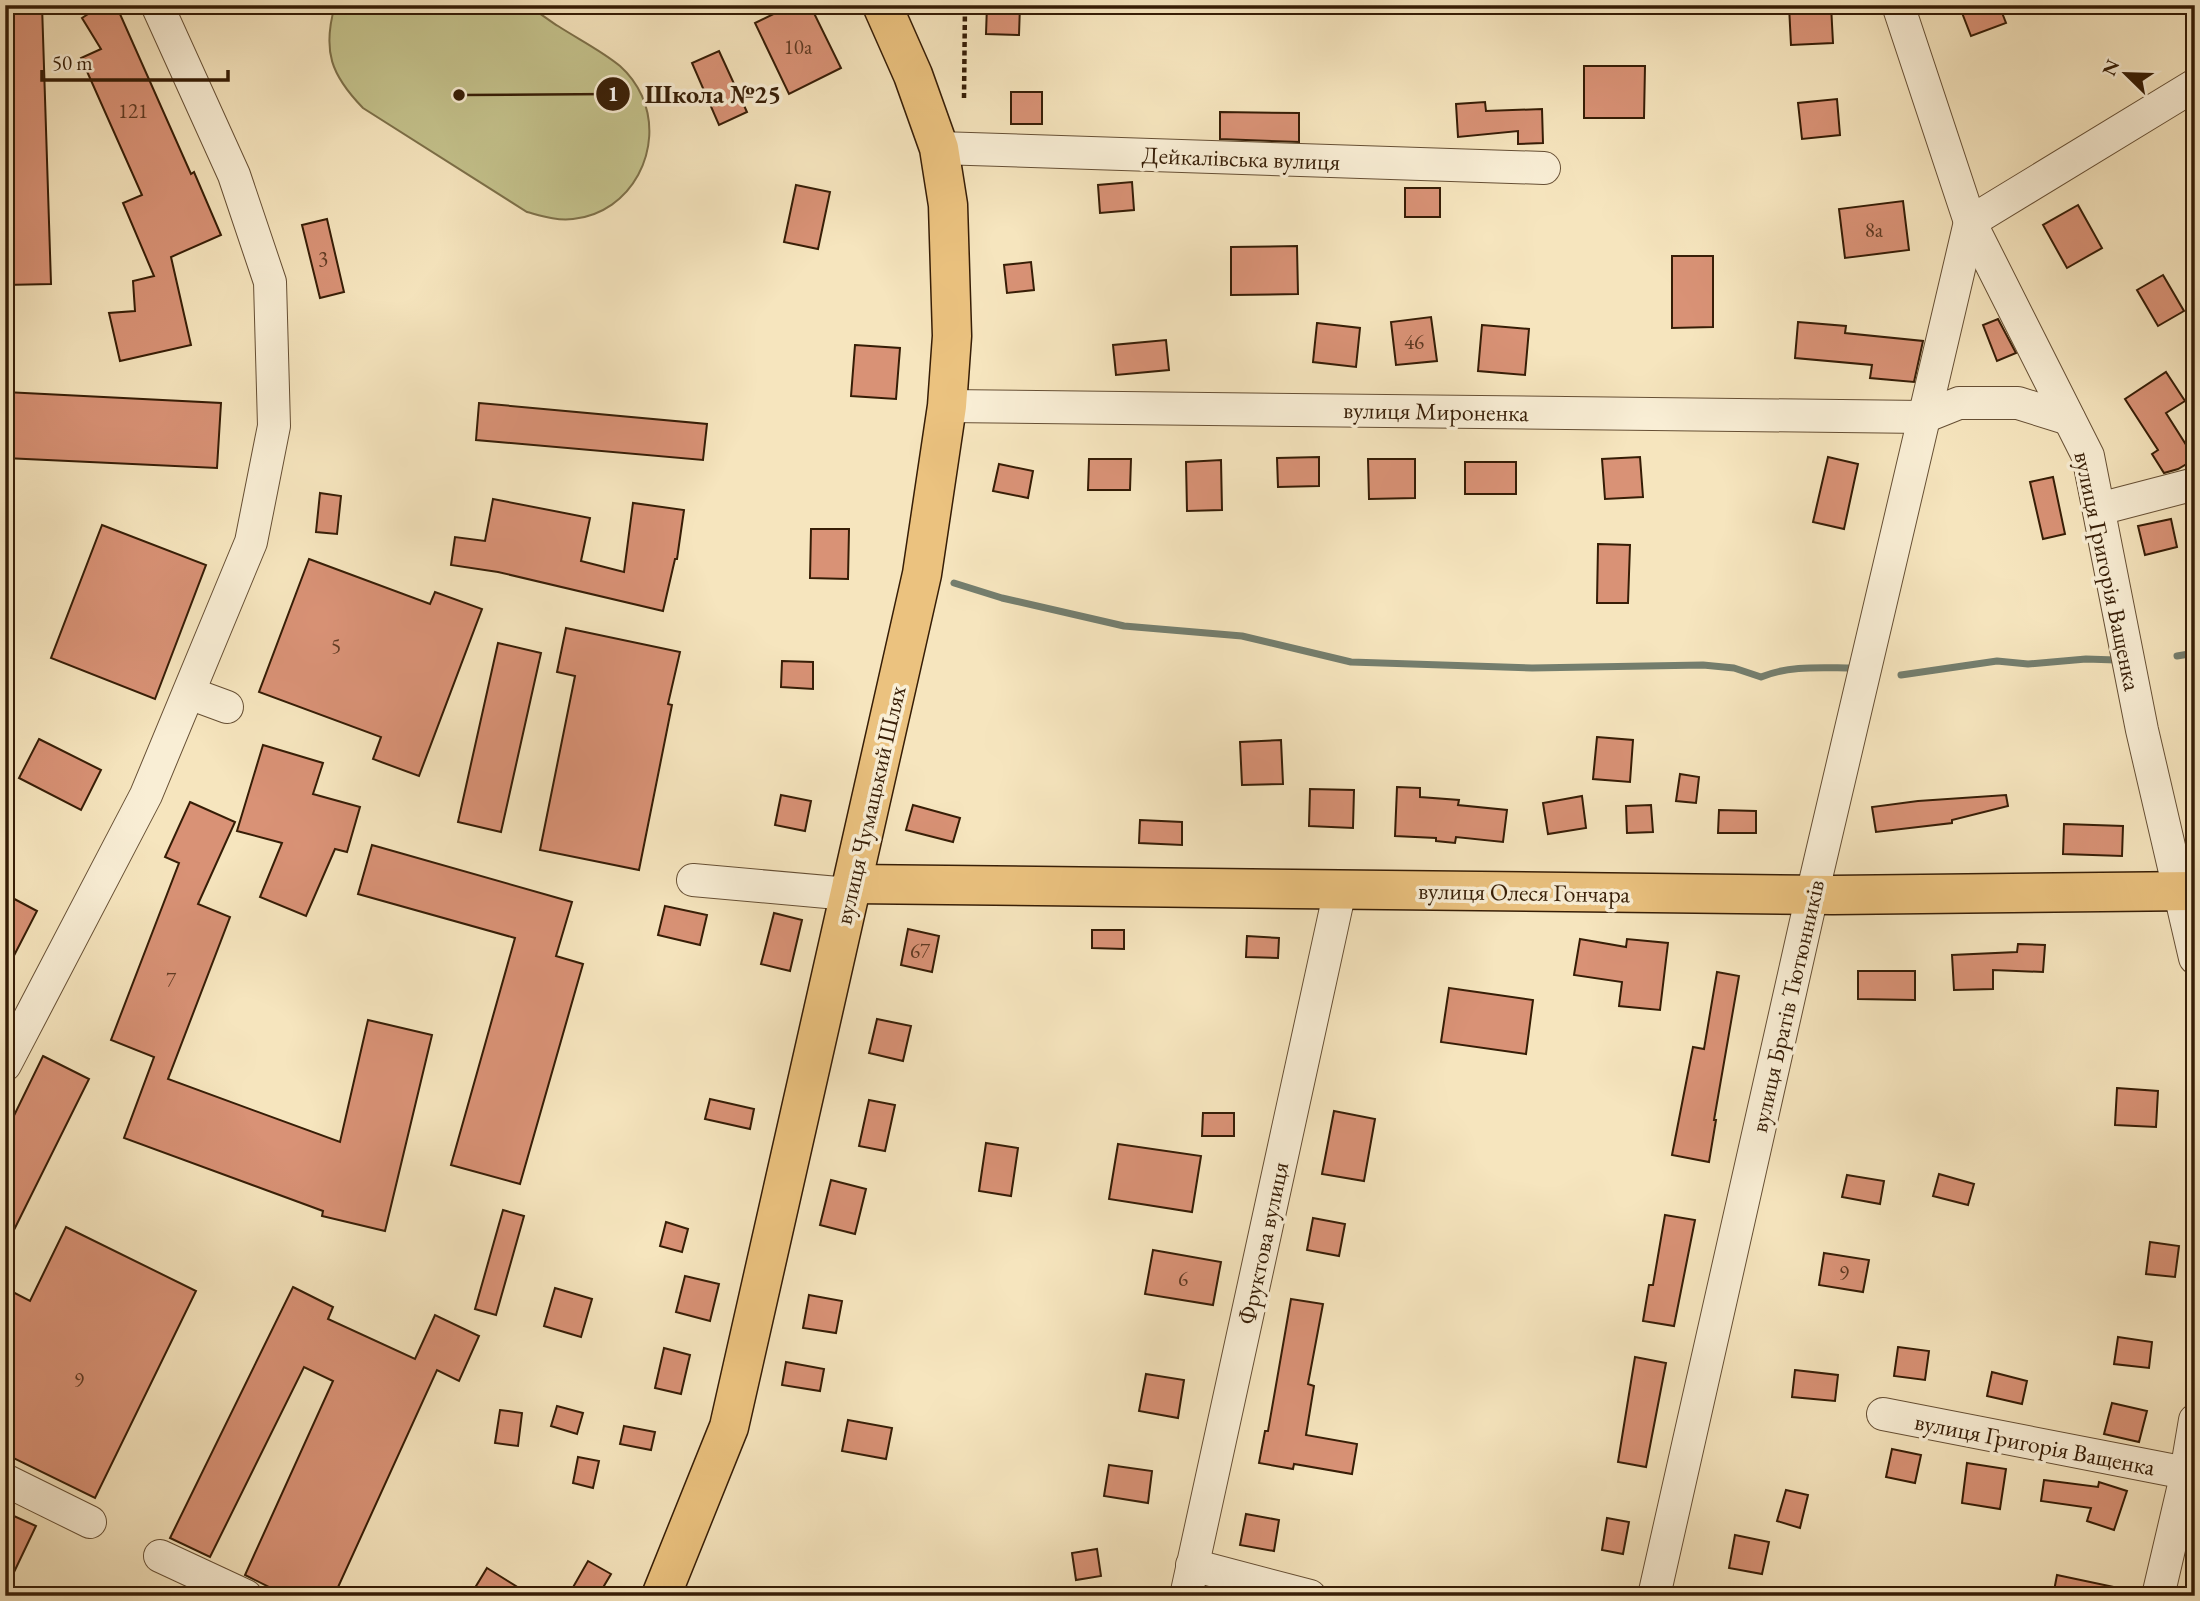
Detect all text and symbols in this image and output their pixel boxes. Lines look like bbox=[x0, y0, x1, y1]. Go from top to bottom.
house number: 10а bbox=[784, 33, 813, 60]
scale bar bbox=[42, 38, 228, 82]
north arrow bbox=[2092, 38, 2162, 108]
text: 50 m bbox=[52, 49, 93, 76]
text: N bbox=[2096, 55, 2126, 80]
callout: Школа №25 bbox=[596, 70, 795, 117]
text: Школа №25 bbox=[645, 77, 781, 111]
text: 1 bbox=[607, 80, 619, 107]
house number: 121 bbox=[118, 97, 148, 124]
street label: Дейкалівська вулиця bbox=[1141, 139, 1341, 177]
house number: 8а bbox=[1865, 216, 1884, 243]
house number: 3 bbox=[318, 245, 328, 272]
house number: 46 bbox=[1404, 328, 1424, 355]
street label: вулиця Мироненка bbox=[1343, 394, 1529, 428]
street label: вулиця Григорія Ващенка bbox=[2067, 448, 2149, 694]
house number: 5 bbox=[331, 632, 341, 659]
street label: вулиця Чумацький Шлях bbox=[827, 682, 913, 927]
street label: вулиця Олеся Гончара bbox=[1418, 875, 1631, 909]
street label: вулиця Братів Тютюнників bbox=[1743, 877, 1831, 1135]
house number: 67 bbox=[910, 937, 931, 964]
house number: 7 bbox=[166, 966, 177, 993]
street label: Фруктова вулиця bbox=[1231, 1159, 1295, 1327]
house number: 9 bbox=[1839, 1259, 1849, 1286]
house number: 6 bbox=[1178, 1265, 1188, 1292]
house number: 9 bbox=[74, 1366, 84, 1393]
street label: вулиця Григорія Ващенка bbox=[1912, 1406, 2158, 1483]

